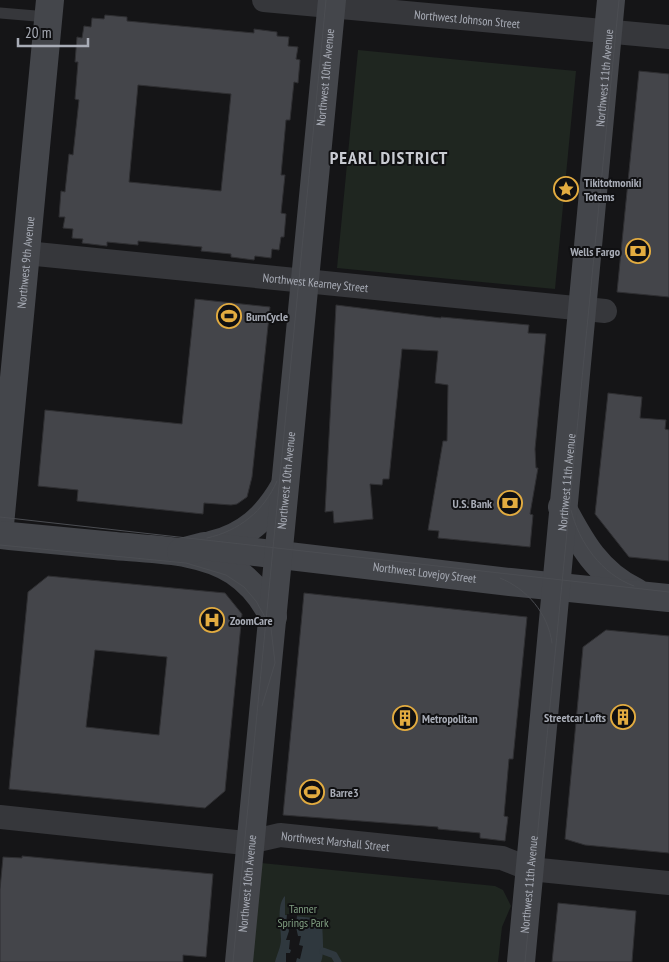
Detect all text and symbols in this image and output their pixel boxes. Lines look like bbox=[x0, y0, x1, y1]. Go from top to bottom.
street label: Northwest Johnson Street bbox=[414, 6, 521, 31]
scale bar bbox=[18, 15, 88, 47]
text: 20 m bbox=[25, 23, 51, 42]
street label: Northwest 10th Avenue bbox=[312, 28, 337, 126]
street label: Northwest 11th Avenue bbox=[592, 28, 616, 127]
district label: PEARL DISTRICT bbox=[330, 146, 448, 169]
place label: Tikitotmoniki Totems bbox=[584, 175, 642, 204]
place icon: Tikitotmoniki Totems bbox=[553, 176, 579, 202]
street label: Northwest 9th Avenue bbox=[13, 215, 37, 309]
bank icon: Wells Fargo bbox=[625, 238, 651, 264]
place label: Wells Fargo bbox=[569, 244, 621, 259]
street label: Northwest Kearney Street bbox=[262, 269, 370, 295]
sports icon: BurnCycle bbox=[216, 303, 242, 329]
place label: BurnCycle bbox=[246, 309, 288, 324]
street label: Northwest 10th Avenue bbox=[273, 431, 298, 530]
street label: Northwest 11th Avenue bbox=[554, 433, 578, 531]
bank icon: U.S. Bank bbox=[497, 490, 523, 516]
place label: U.S. Bank bbox=[453, 496, 492, 511]
street label: Northwest Lovejoy Street bbox=[372, 558, 478, 586]
hospital icon: ZoomCare bbox=[199, 607, 225, 633]
place label: ZoomCare bbox=[230, 613, 273, 628]
building icon: Streetcar Lofts bbox=[610, 704, 636, 730]
building icon: Metropolitan bbox=[392, 705, 418, 731]
place label: Streetcar Lofts bbox=[544, 710, 606, 725]
place label: Metropolitan bbox=[422, 711, 478, 726]
sports icon: Barre3 bbox=[299, 779, 325, 805]
place label: Barre3 bbox=[330, 785, 359, 800]
street label: Northwest Marshall Street bbox=[281, 828, 391, 854]
street label: Northwest 10th Avenue bbox=[234, 834, 259, 933]
street label: Northwest 11th Avenue bbox=[516, 835, 540, 934]
park label: Tanner Springs Park bbox=[277, 901, 329, 930]

